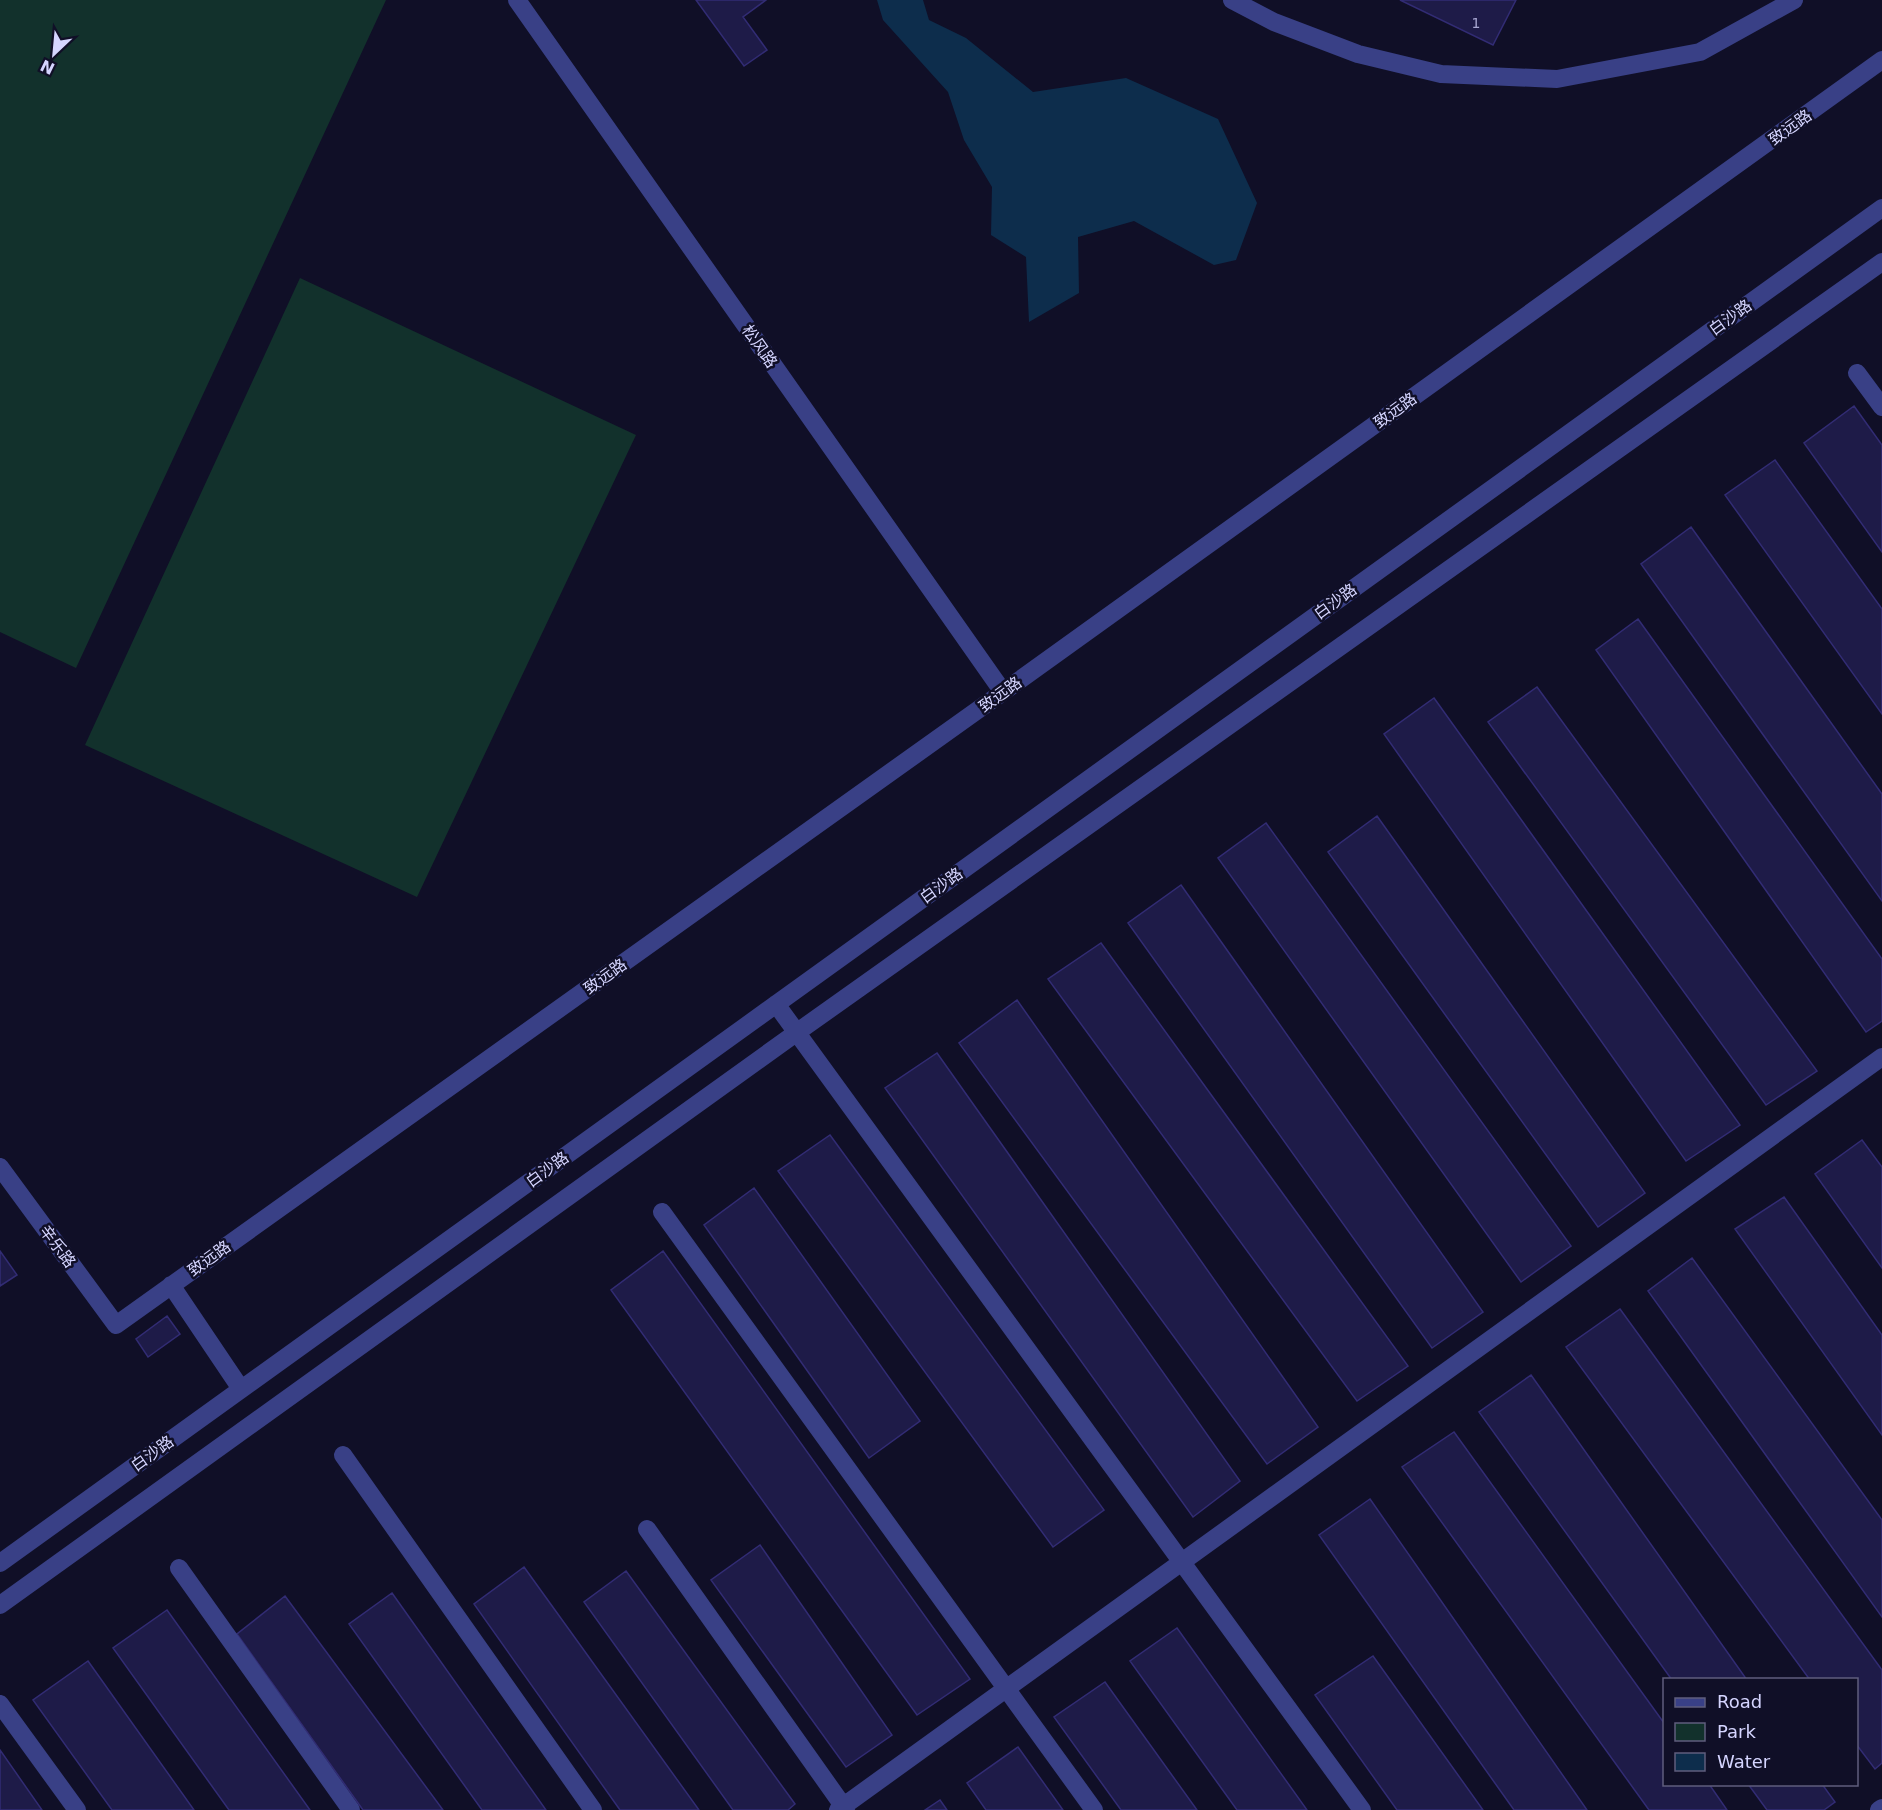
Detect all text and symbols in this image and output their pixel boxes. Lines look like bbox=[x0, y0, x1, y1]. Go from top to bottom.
house number: 1 bbox=[1472, 15, 1480, 31]
north arrow bbox=[24, 24, 84, 84]
text: N bbox=[37, 56, 58, 79]
street label: 致远路 bbox=[1765, 106, 1815, 149]
street label: 白沙路 bbox=[1705, 296, 1755, 339]
street label: 松风路 bbox=[738, 321, 781, 371]
street label: 致远路 bbox=[1370, 389, 1420, 432]
street label: 白沙路 bbox=[1310, 580, 1360, 623]
street label: 致远路 bbox=[975, 673, 1025, 716]
street label: 白沙路 bbox=[916, 864, 966, 907]
street label: 致远路 bbox=[580, 955, 630, 998]
street label: 白沙路 bbox=[522, 1148, 572, 1191]
street label: 辛乐路 bbox=[36, 1221, 80, 1271]
street label: 致远路 bbox=[184, 1237, 234, 1280]
street label: 白沙路 bbox=[127, 1432, 177, 1475]
legend bbox=[1663, 1678, 1858, 1786]
text: Road bbox=[1717, 1691, 1762, 1712]
text: Park bbox=[1717, 1721, 1756, 1742]
text: Water bbox=[1717, 1751, 1771, 1772]

